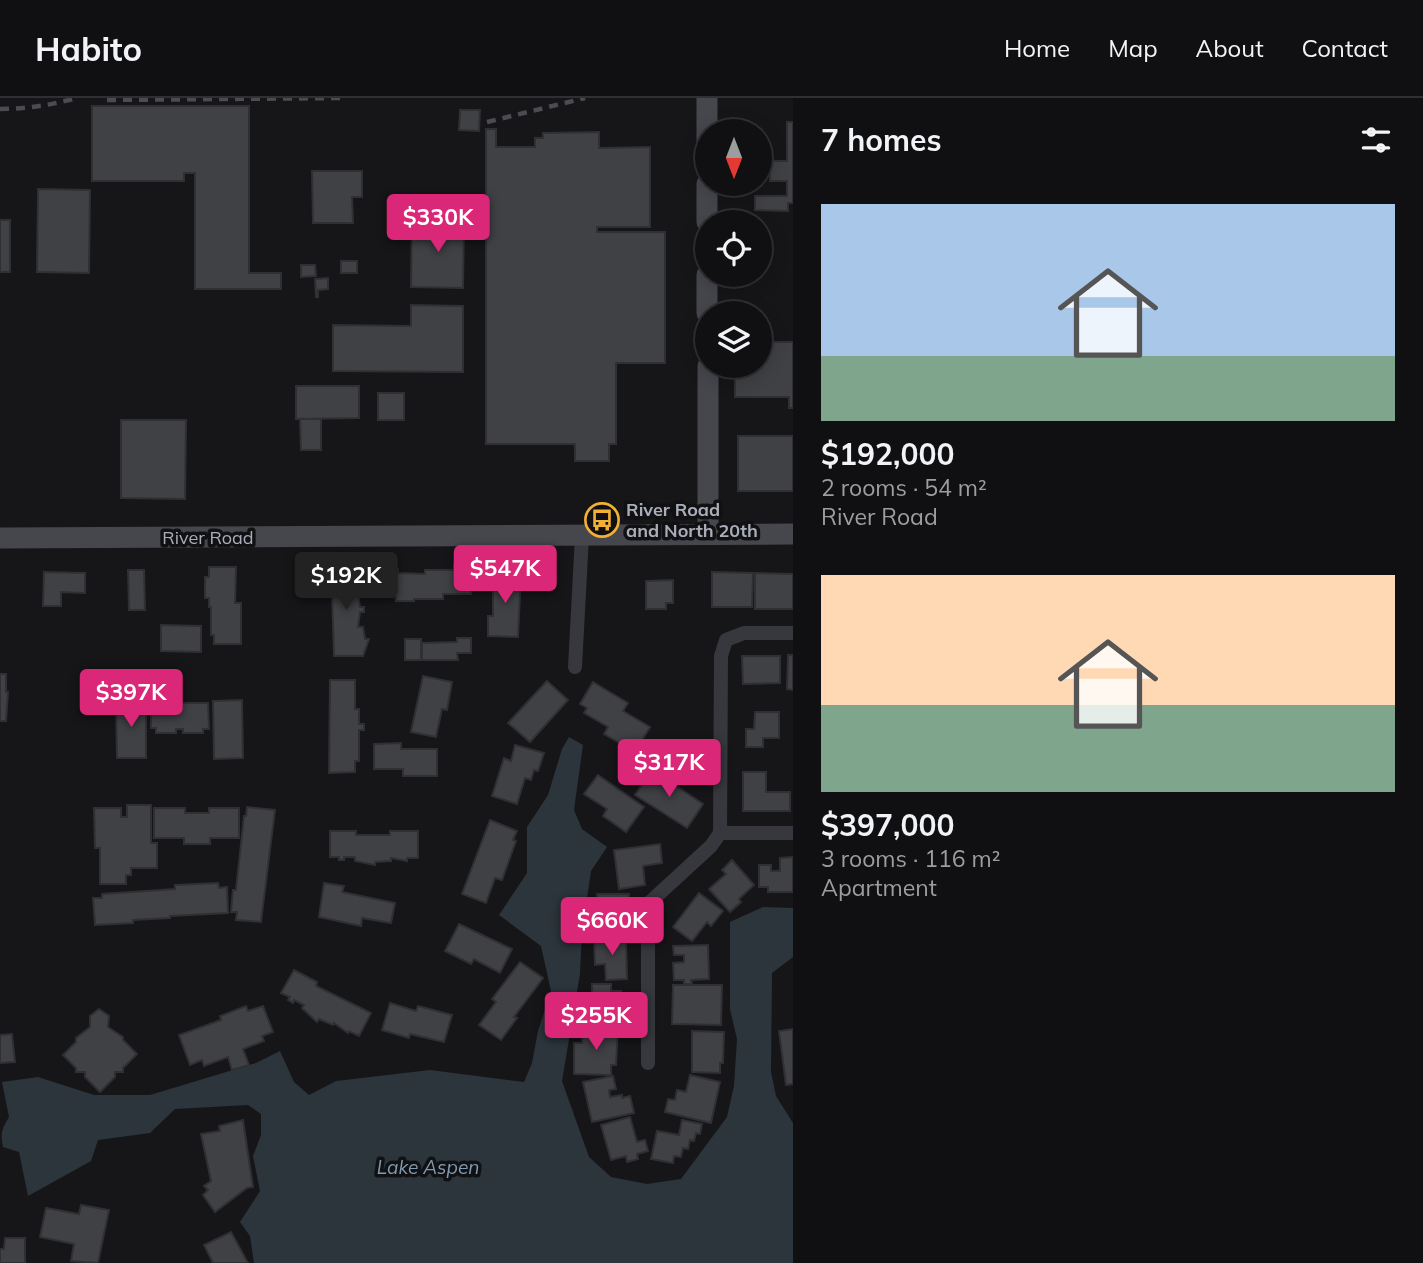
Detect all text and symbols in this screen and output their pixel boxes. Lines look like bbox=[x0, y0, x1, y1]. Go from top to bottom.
text: Habito bbox=[35, 28, 142, 69]
text: Home bbox=[1004, 33, 1070, 63]
text: Map bbox=[1108, 33, 1158, 63]
text: About bbox=[1196, 33, 1264, 63]
text: Contact bbox=[1302, 33, 1388, 63]
north arrow bbox=[695, 119, 772, 196]
map controls bbox=[695, 119, 772, 378]
text: 7 homes bbox=[821, 121, 942, 159]
icon: filters bbox=[1357, 121, 1395, 159]
pin: $330K bbox=[389, 194, 487, 254]
text: $330K bbox=[403, 202, 473, 231]
button: locate bbox=[695, 210, 772, 287]
icon: home bbox=[1045, 250, 1171, 376]
button: layers bbox=[695, 301, 772, 378]
text: $192,000 bbox=[821, 435, 954, 473]
text: 2 rooms · 54 m² bbox=[821, 473, 987, 502]
place label: River Road and North 20th bbox=[626, 498, 758, 542]
bus stop icon: River Road and North 20th bbox=[583, 501, 621, 539]
text: River Road bbox=[821, 502, 938, 531]
street label: River Road bbox=[162, 526, 254, 549]
pin: $547K bbox=[456, 546, 554, 605]
pin: $192K bbox=[297, 552, 395, 612]
text: $547K bbox=[470, 553, 540, 582]
text: $192K bbox=[311, 560, 381, 589]
icon: home bbox=[1045, 621, 1171, 747]
pin: $397K bbox=[82, 670, 180, 729]
text: $397K bbox=[96, 677, 166, 706]
pin: $317K bbox=[620, 740, 718, 799]
text: $317K bbox=[634, 747, 704, 776]
text: $397,000 bbox=[821, 806, 954, 844]
text: 3 rooms · 116 m² bbox=[821, 844, 1001, 873]
text: Apartment bbox=[821, 873, 937, 902]
pin: $660K bbox=[563, 898, 661, 957]
text: $660K bbox=[577, 905, 647, 934]
pin: $255K bbox=[547, 992, 645, 1052]
text: $255K bbox=[561, 1000, 631, 1029]
water label: Lake Aspen bbox=[377, 1155, 479, 1179]

